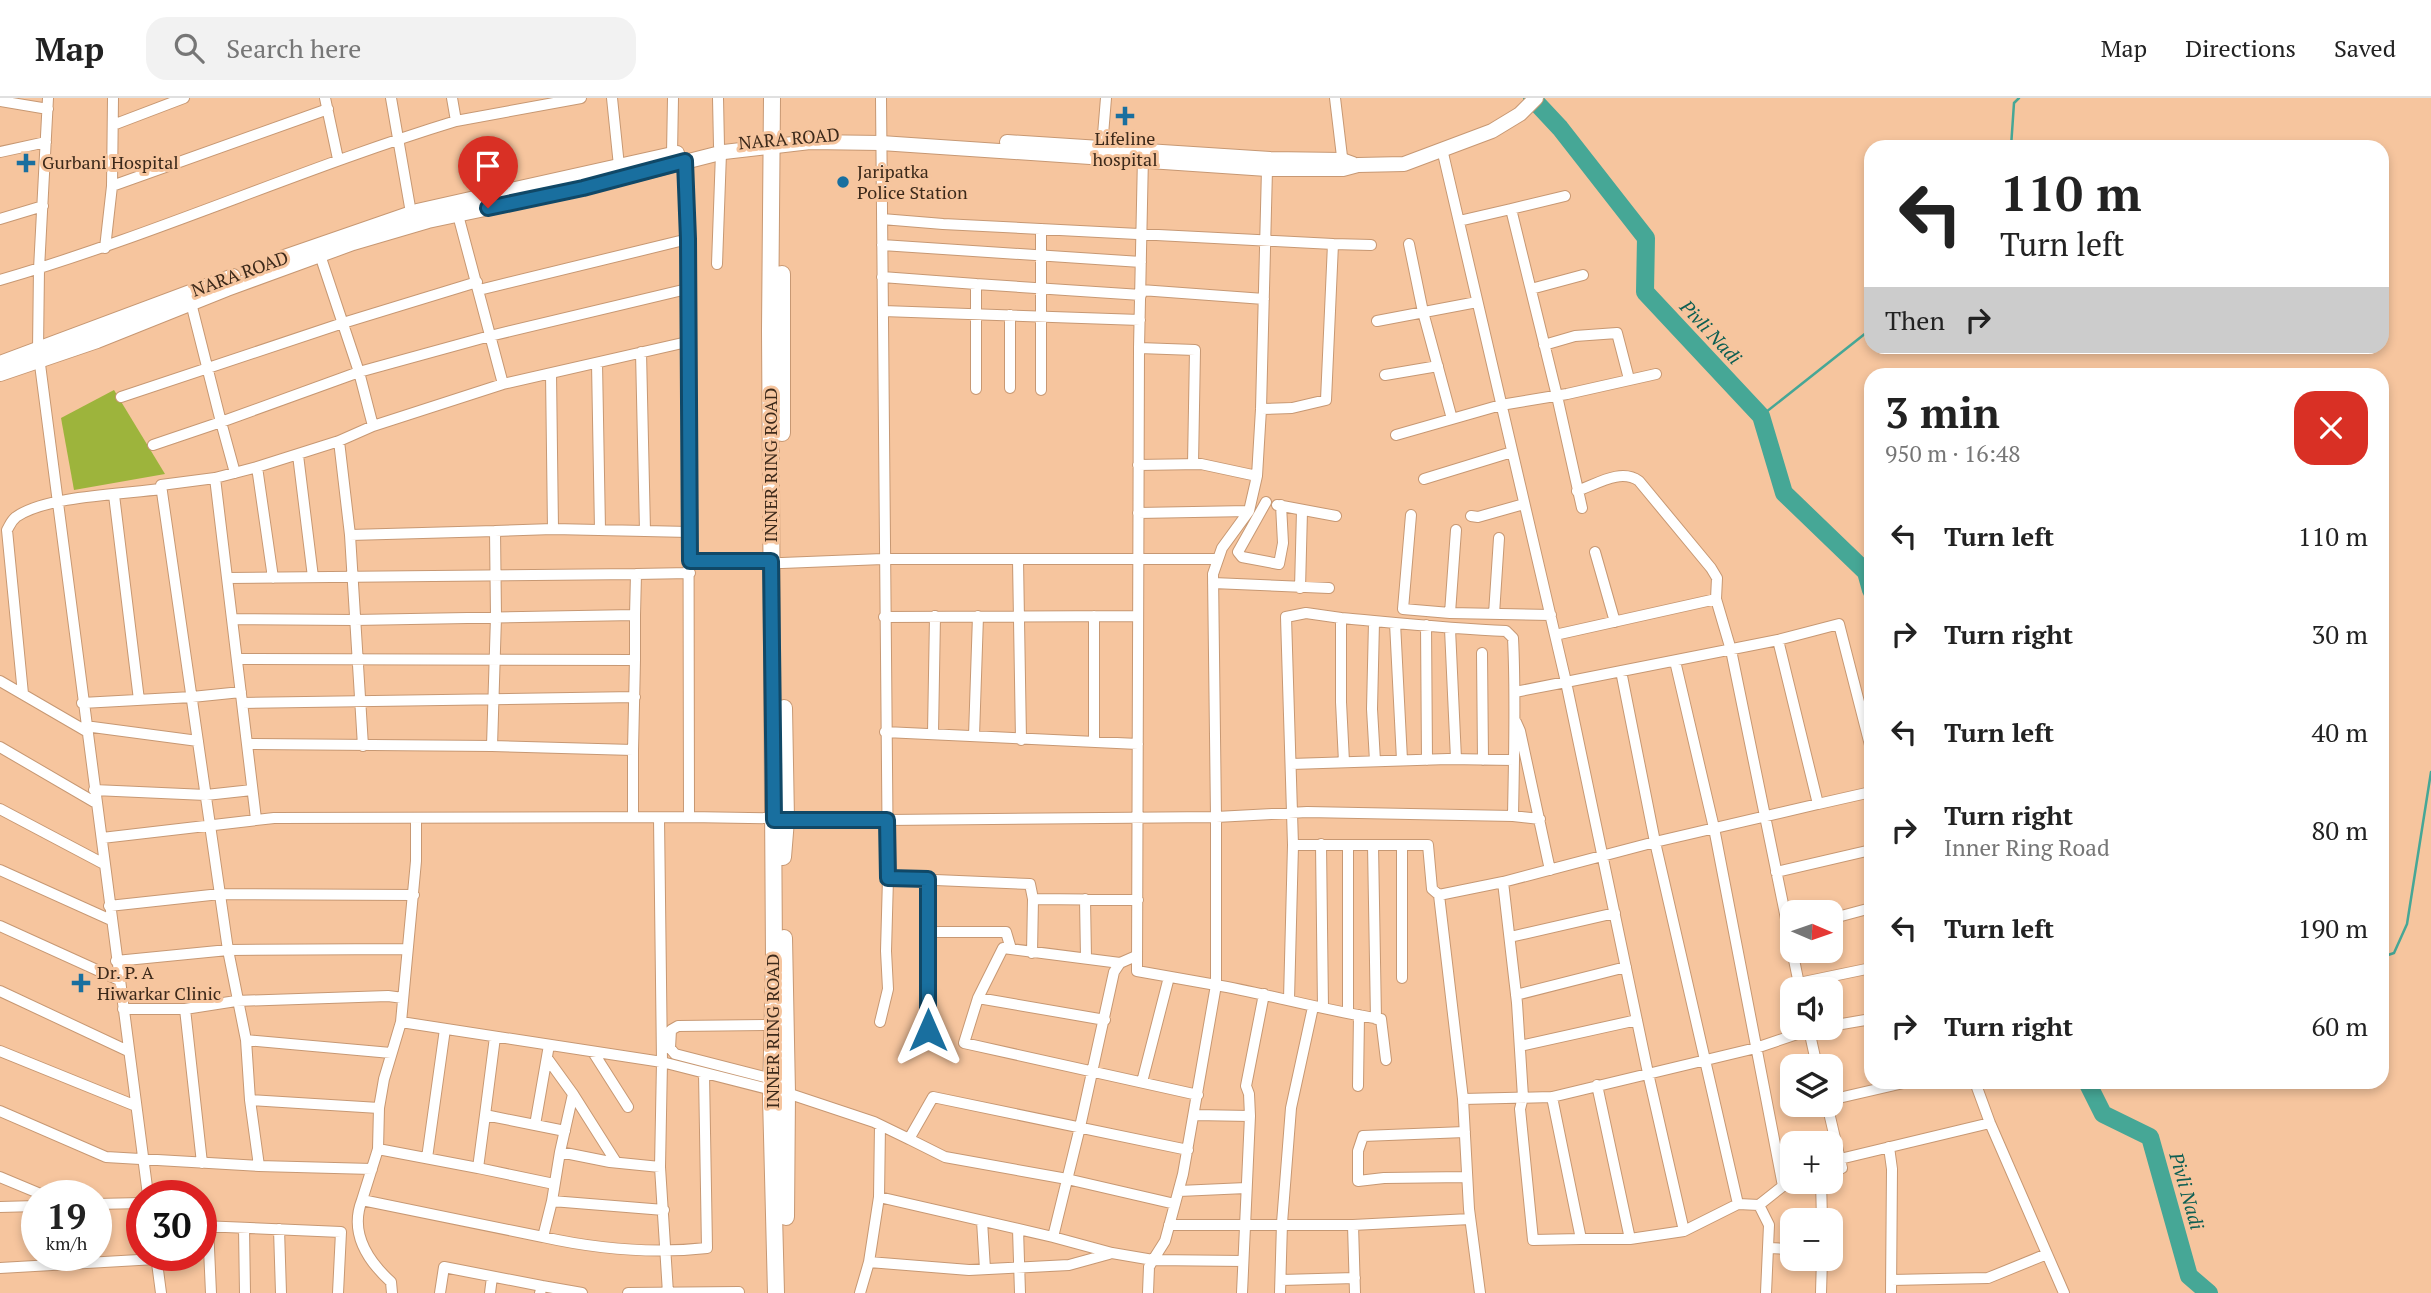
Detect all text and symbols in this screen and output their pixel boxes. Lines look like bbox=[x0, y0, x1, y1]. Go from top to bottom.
search box bbox=[146, 17, 636, 80]
text: Map bbox=[35, 27, 104, 70]
icon: search bbox=[170, 29, 208, 67]
text: Search here bbox=[226, 31, 361, 65]
text: Map bbox=[2101, 32, 2147, 64]
text: Directions bbox=[2185, 32, 2296, 64]
text: Saved bbox=[2334, 32, 2396, 64]
marker: Lifeline hospital bbox=[1115, 106, 1135, 126]
street label: NARA ROAD bbox=[737, 122, 841, 154]
place label: Lifeline hospital bbox=[1092, 126, 1158, 171]
pin bbox=[458, 136, 518, 208]
icon: arrive bbox=[469, 147, 507, 185]
place label: Gurbani Hospital bbox=[42, 150, 179, 174]
marker: Gurbani Hospital bbox=[16, 153, 36, 173]
place label: Jaripatka Police Station bbox=[857, 159, 968, 204]
text: 110 m bbox=[2000, 160, 2142, 225]
icon: left bbox=[1885, 168, 1976, 259]
marker: Jaripatka Police Station bbox=[835, 174, 851, 190]
text: Turn left bbox=[2000, 223, 2124, 265]
street label: NARA ROAD bbox=[188, 244, 291, 302]
water label: Pivli Nadi bbox=[1674, 293, 1748, 370]
icon: right bbox=[1959, 301, 1997, 339]
text: Then bbox=[1885, 303, 1945, 337]
text: 3 min bbox=[1885, 384, 2000, 440]
street label: INNER RING ROAD bbox=[758, 387, 782, 543]
button: close bbox=[2294, 391, 2368, 465]
text: 950 m · 16:48 bbox=[1885, 438, 2020, 469]
icon: left bbox=[1885, 517, 1923, 555]
text: Turn left bbox=[1944, 519, 2054, 553]
text: 110 m bbox=[2298, 519, 2368, 553]
icon: right bbox=[1885, 615, 1923, 653]
text: Turn right bbox=[1944, 617, 2073, 651]
text: 30 m bbox=[2312, 617, 2368, 651]
icon: left bbox=[1885, 713, 1923, 751]
text: Turn left bbox=[1944, 715, 2054, 749]
text: 40 m bbox=[2312, 715, 2368, 749]
text: Turn right bbox=[1944, 798, 2073, 832]
icon: right bbox=[1885, 811, 1923, 849]
text: 80 m bbox=[2312, 813, 2368, 847]
text: Inner Ring Road bbox=[1944, 832, 2110, 863]
north arrow bbox=[1780, 900, 1843, 962]
map controls bbox=[1780, 900, 1843, 1271]
icon: left bbox=[1885, 909, 1923, 947]
text: Turn left bbox=[1944, 911, 2054, 945]
text: 190 m bbox=[2298, 911, 2368, 945]
street label: INNER RING ROAD bbox=[760, 953, 784, 1109]
place label: Dr. P. A Hiwarkar Clinic bbox=[97, 960, 221, 1005]
marker: Dr. P. A Hiwarkar Clinic bbox=[71, 973, 91, 993]
button: sound bbox=[1780, 977, 1843, 1040]
position arrow bbox=[891, 993, 965, 1067]
icon: right bbox=[1885, 1007, 1923, 1045]
text: Turn right bbox=[1944, 1009, 2073, 1043]
text: 60 m bbox=[2312, 1009, 2368, 1043]
button: layers bbox=[1780, 1054, 1843, 1117]
button: + bbox=[1780, 1131, 1843, 1194]
water label: Pivli Nadi bbox=[2164, 1148, 2211, 1233]
speed limit sign: 30 bbox=[126, 1180, 217, 1271]
text: 19 bbox=[47, 1193, 86, 1239]
button: − bbox=[1780, 1208, 1843, 1271]
text: km/h bbox=[46, 1231, 87, 1255]

